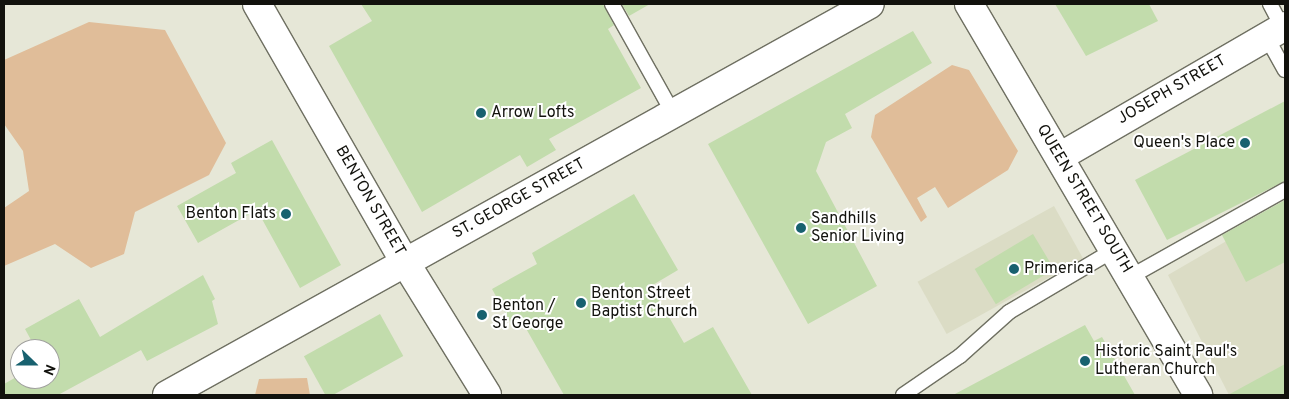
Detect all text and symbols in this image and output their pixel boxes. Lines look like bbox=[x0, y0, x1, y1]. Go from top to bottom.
street label: JOSEPH STREET bbox=[1114, 51, 1230, 129]
place label: Arrow Lofts bbox=[491, 103, 574, 123]
marker: Arrow Lofts bbox=[475, 107, 487, 119]
street label: QUEEN STREET SOUTH bbox=[1032, 121, 1136, 277]
place label: Queen's Place bbox=[1133, 133, 1235, 153]
marker: Queen's Place bbox=[1239, 137, 1251, 149]
street label: BENTON STREET bbox=[331, 142, 409, 260]
street label: ST. GEORGE STREET bbox=[449, 155, 589, 243]
place label: Benton Flats bbox=[186, 204, 276, 224]
marker: Benton Flats bbox=[280, 208, 292, 220]
place label: Sandhills Senior Living bbox=[811, 209, 904, 247]
marker: Sandhills Senior Living bbox=[795, 222, 807, 234]
place label: Primerica bbox=[1024, 259, 1093, 279]
marker: Primerica bbox=[1008, 263, 1020, 275]
place label: Benton Street Baptist Church bbox=[591, 284, 697, 322]
place label: Benton / St George bbox=[492, 296, 563, 334]
marker: Benton Street Baptist Church bbox=[575, 297, 587, 309]
marker: Benton / St George bbox=[476, 309, 488, 321]
north arrow bbox=[10, 339, 60, 389]
place label: Historic Saint Paul's Lutheran Church bbox=[1095, 342, 1237, 380]
marker: Historic Saint Paul's Lutheran Church bbox=[1079, 355, 1091, 367]
text: N bbox=[39, 362, 58, 377]

